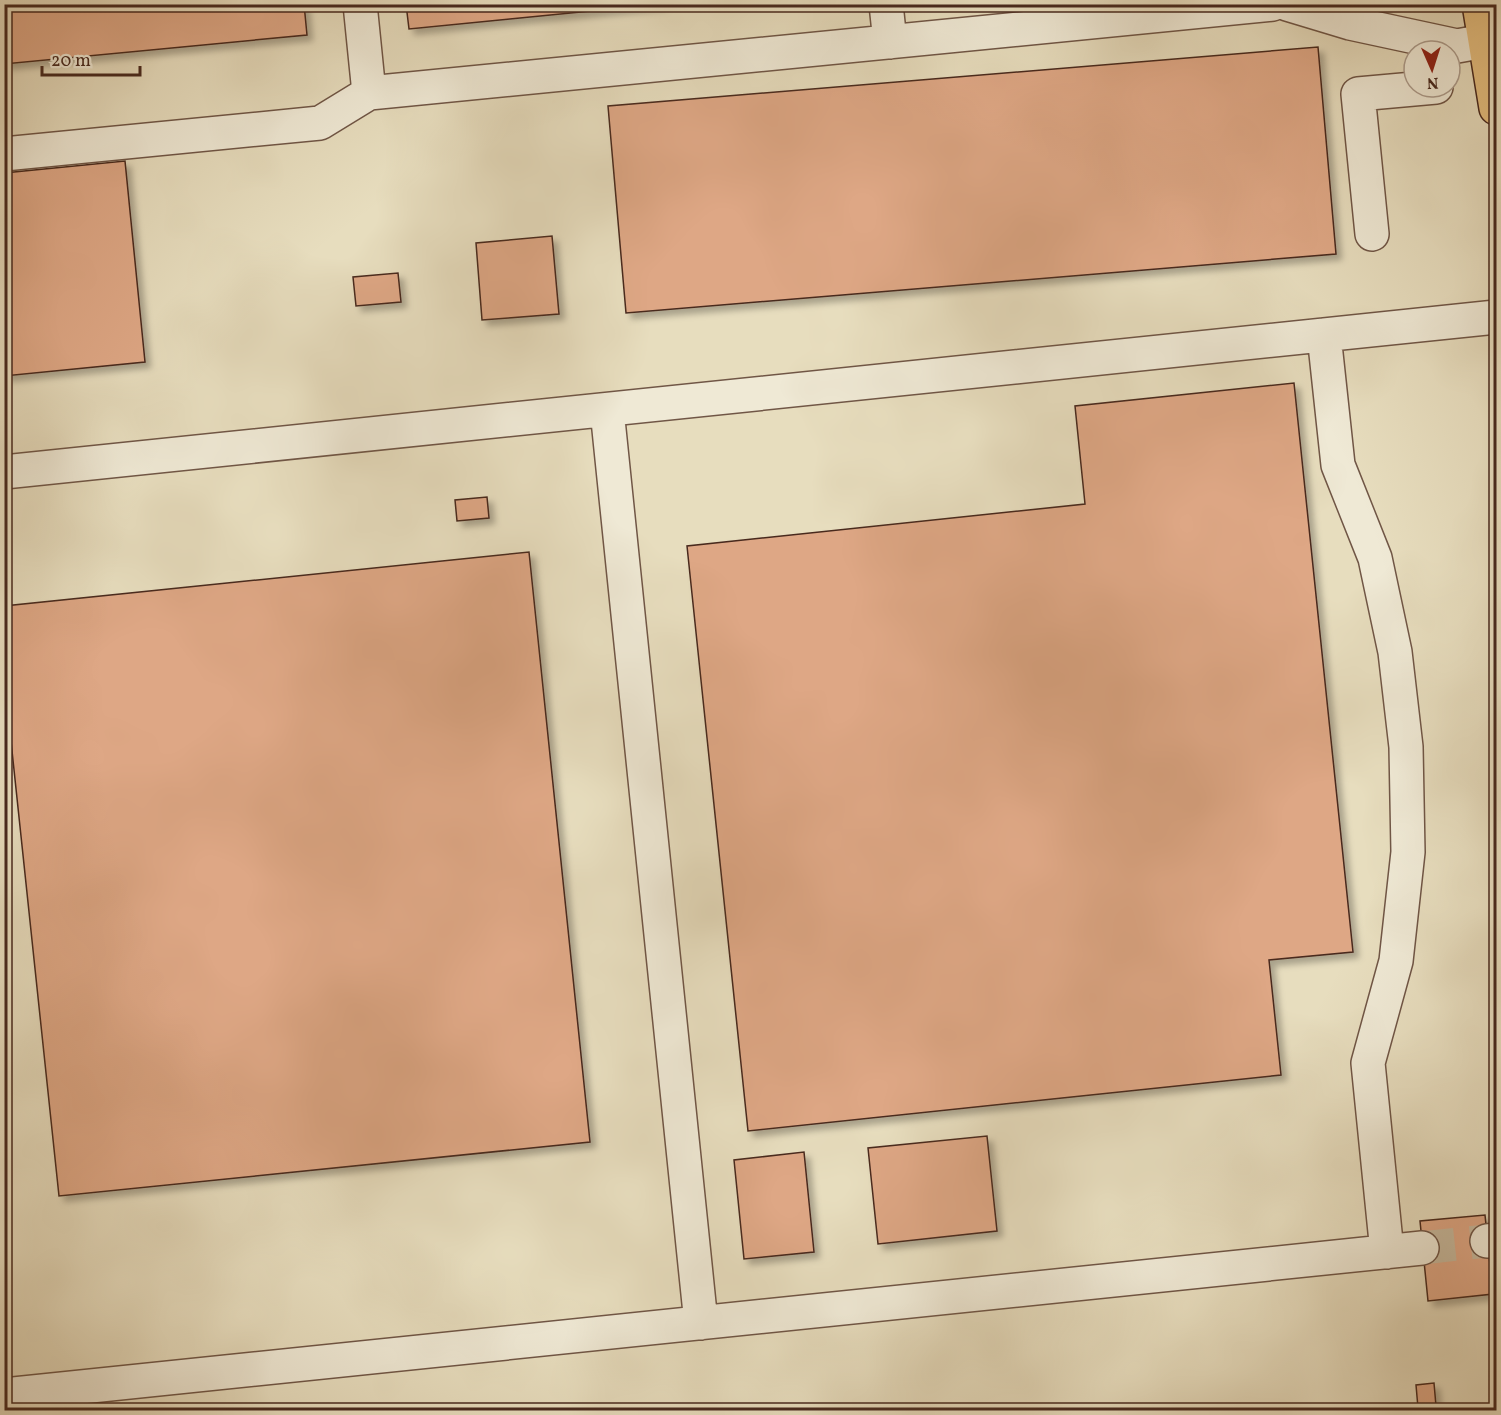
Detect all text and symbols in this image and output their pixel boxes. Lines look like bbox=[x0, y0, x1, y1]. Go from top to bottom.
scale bar bbox=[42, 39, 140, 77]
north arrow bbox=[1402, 39, 1462, 99]
text: 20 m bbox=[51, 49, 91, 74]
text: N bbox=[1426, 71, 1439, 93]

